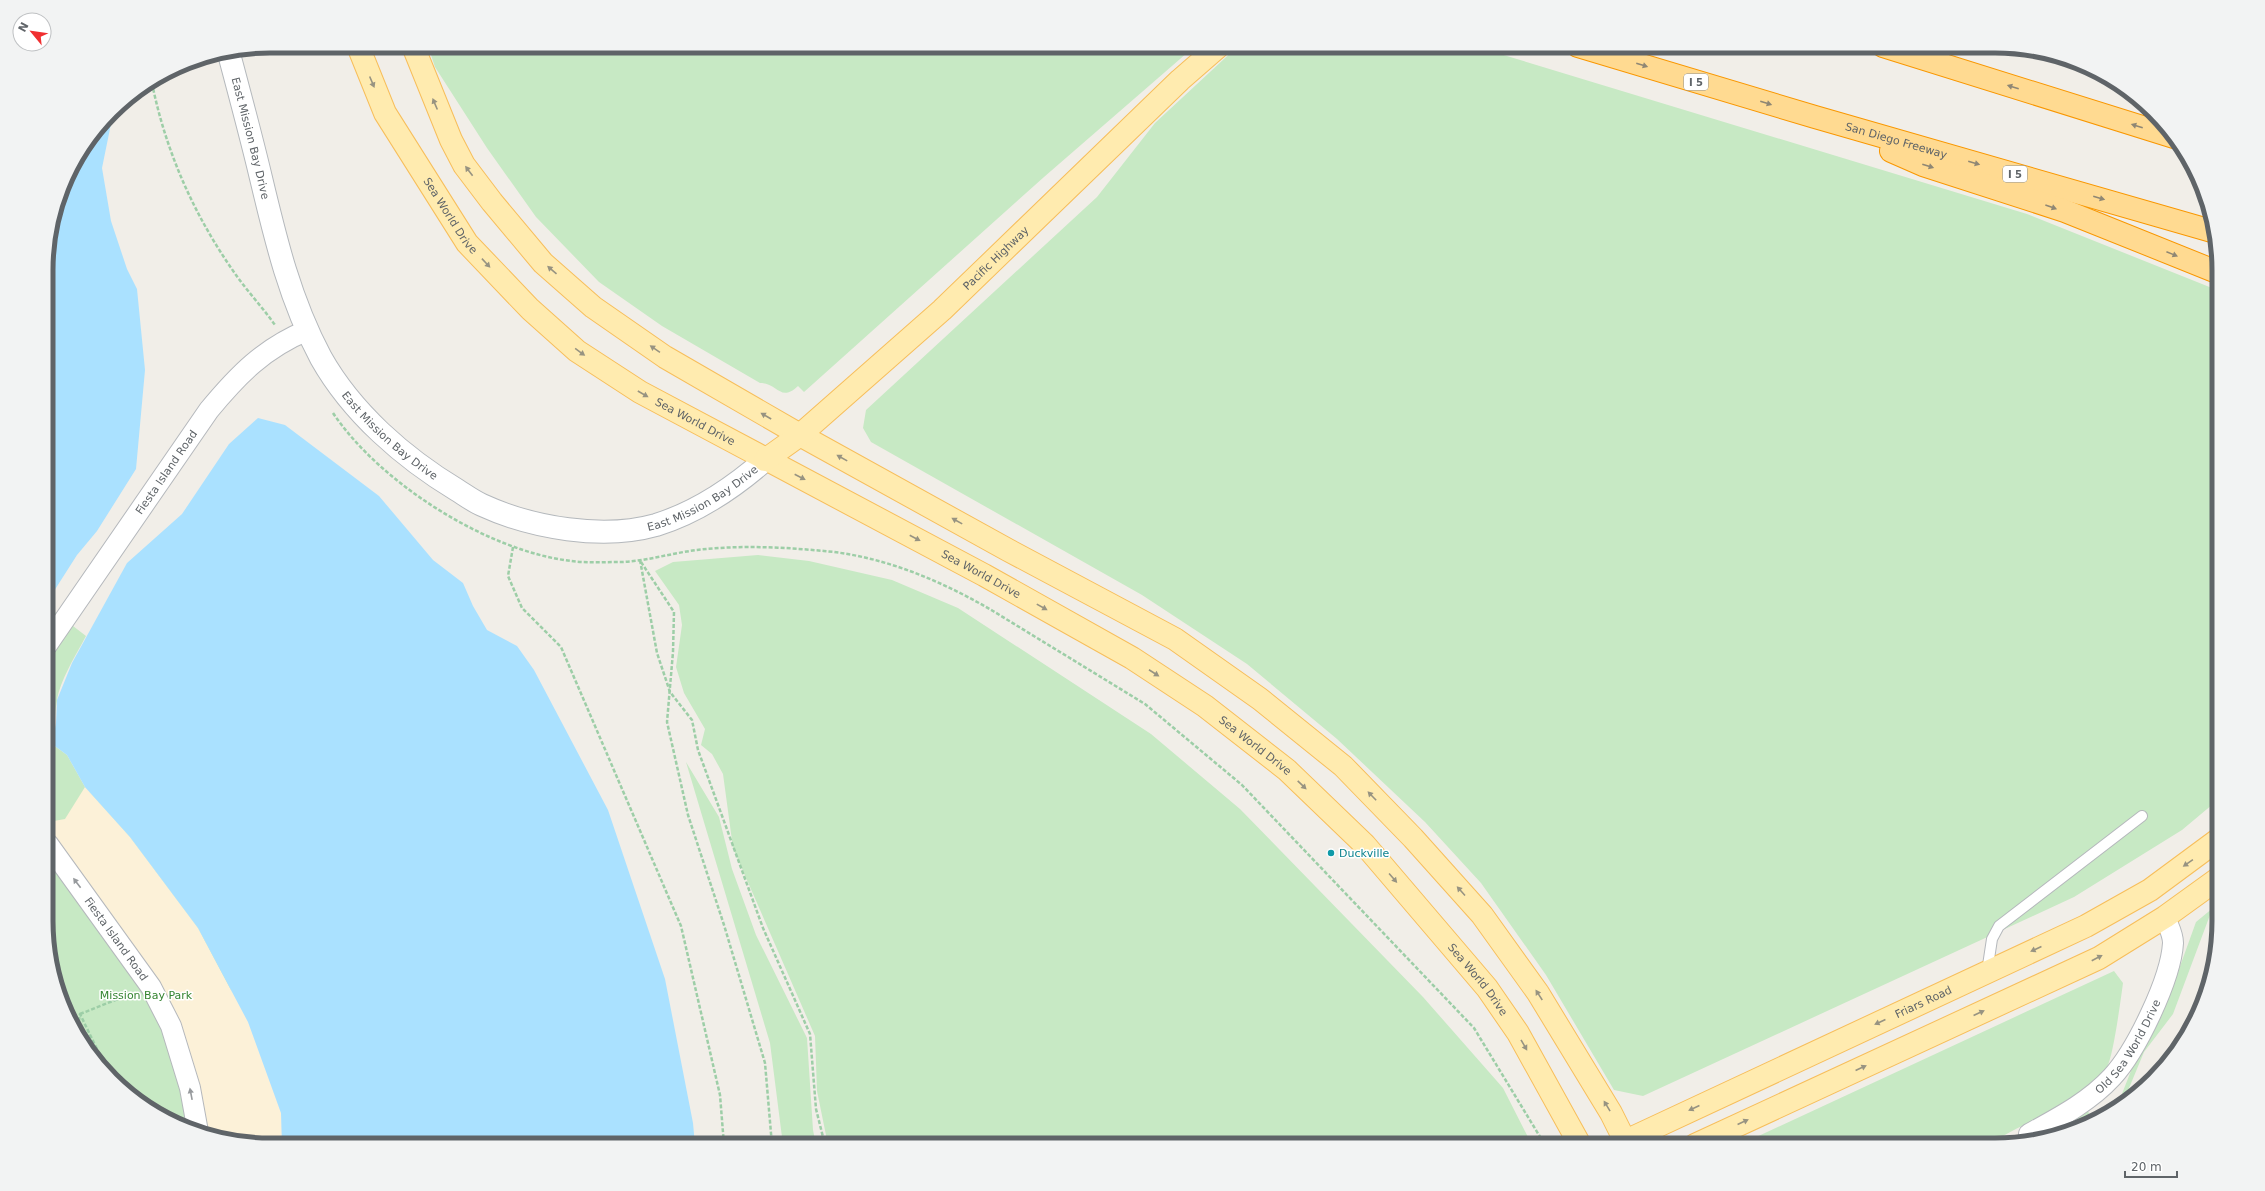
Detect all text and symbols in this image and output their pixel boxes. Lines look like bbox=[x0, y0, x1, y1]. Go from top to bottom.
north arrow bbox=[12, 12, 52, 52]
text: N bbox=[16, 20, 32, 35]
one-way arrow bbox=[1636, 62, 1648, 68]
road number: I 5 bbox=[1684, 74, 1708, 90]
street label: East Mission Bay Drive bbox=[229, 76, 272, 201]
one-way arrow bbox=[369, 77, 375, 88]
one-way arrow bbox=[2007, 84, 2019, 90]
one-way arrow bbox=[432, 97, 438, 109]
one-way arrow bbox=[1761, 100, 1773, 106]
street label: San Diego Freeway bbox=[1844, 120, 1949, 162]
one-way arrow bbox=[2131, 123, 2143, 129]
one-way arrow bbox=[1968, 160, 1980, 166]
one-way arrow bbox=[1922, 164, 1934, 170]
one-way arrow bbox=[464, 165, 473, 176]
road number: I 5 bbox=[2003, 166, 2027, 182]
street label: Sea World Drive bbox=[420, 175, 480, 257]
one-way arrow bbox=[2093, 195, 2105, 201]
one-way arrow bbox=[2046, 204, 2058, 210]
street label: Pacific Highway bbox=[961, 223, 1032, 293]
one-way arrow bbox=[2167, 252, 2179, 258]
one-way arrow bbox=[481, 258, 490, 267]
one-way arrow bbox=[546, 266, 557, 275]
one-way arrow bbox=[649, 345, 660, 353]
one-way arrow bbox=[574, 348, 585, 356]
street label: East Mission Bay Drive bbox=[339, 389, 440, 483]
one-way arrow bbox=[637, 390, 649, 397]
street label: Sea World Drive bbox=[653, 395, 737, 448]
one-way arrow bbox=[761, 412, 772, 419]
street label: Fiesta Island Road bbox=[133, 428, 200, 517]
one-way arrow bbox=[837, 455, 848, 462]
street label: East Mission Bay Drive bbox=[646, 463, 761, 534]
one-way arrow bbox=[794, 474, 805, 480]
one-way arrow bbox=[951, 517, 962, 524]
one-way arrow bbox=[909, 535, 920, 541]
street label: Sea World Drive bbox=[939, 548, 1023, 601]
one-way arrow bbox=[1036, 604, 1048, 611]
one-way arrow bbox=[1149, 669, 1159, 677]
street label: Sea World Drive bbox=[1216, 713, 1294, 778]
one-way arrow bbox=[1297, 780, 1307, 790]
one-way arrow bbox=[1367, 791, 1377, 801]
place label: Duckville bbox=[1339, 847, 1390, 860]
marker: Duckville bbox=[1326, 848, 1336, 858]
one-way arrow bbox=[2183, 859, 2193, 867]
one-way arrow bbox=[1388, 873, 1397, 883]
one-way arrow bbox=[73, 878, 81, 889]
one-way arrow bbox=[1456, 886, 1466, 896]
street label: Fiesta Island Road bbox=[82, 895, 150, 983]
street label: Sea World Drive bbox=[1445, 941, 1510, 1018]
one-way arrow bbox=[2030, 946, 2042, 952]
one-way arrow bbox=[2091, 955, 2103, 962]
street label: Friars Road bbox=[1893, 984, 1954, 1021]
park label: Mission Bay Park bbox=[100, 989, 193, 1002]
one-way arrow bbox=[1535, 990, 1543, 1000]
street label: Old Sea World Drive bbox=[2093, 997, 2163, 1097]
one-way arrow bbox=[1974, 1010, 1985, 1016]
one-way arrow bbox=[1874, 1019, 1886, 1025]
one-way arrow bbox=[1520, 1039, 1527, 1050]
one-way arrow bbox=[1856, 1065, 1867, 1071]
one-way arrow bbox=[188, 1088, 194, 1100]
one-way arrow bbox=[1603, 1100, 1610, 1112]
one-way arrow bbox=[1689, 1105, 1700, 1111]
one-way arrow bbox=[1738, 1119, 1749, 1125]
scale bar bbox=[2125, 1153, 2177, 1179]
text: 20 m bbox=[2131, 1160, 2162, 1174]

